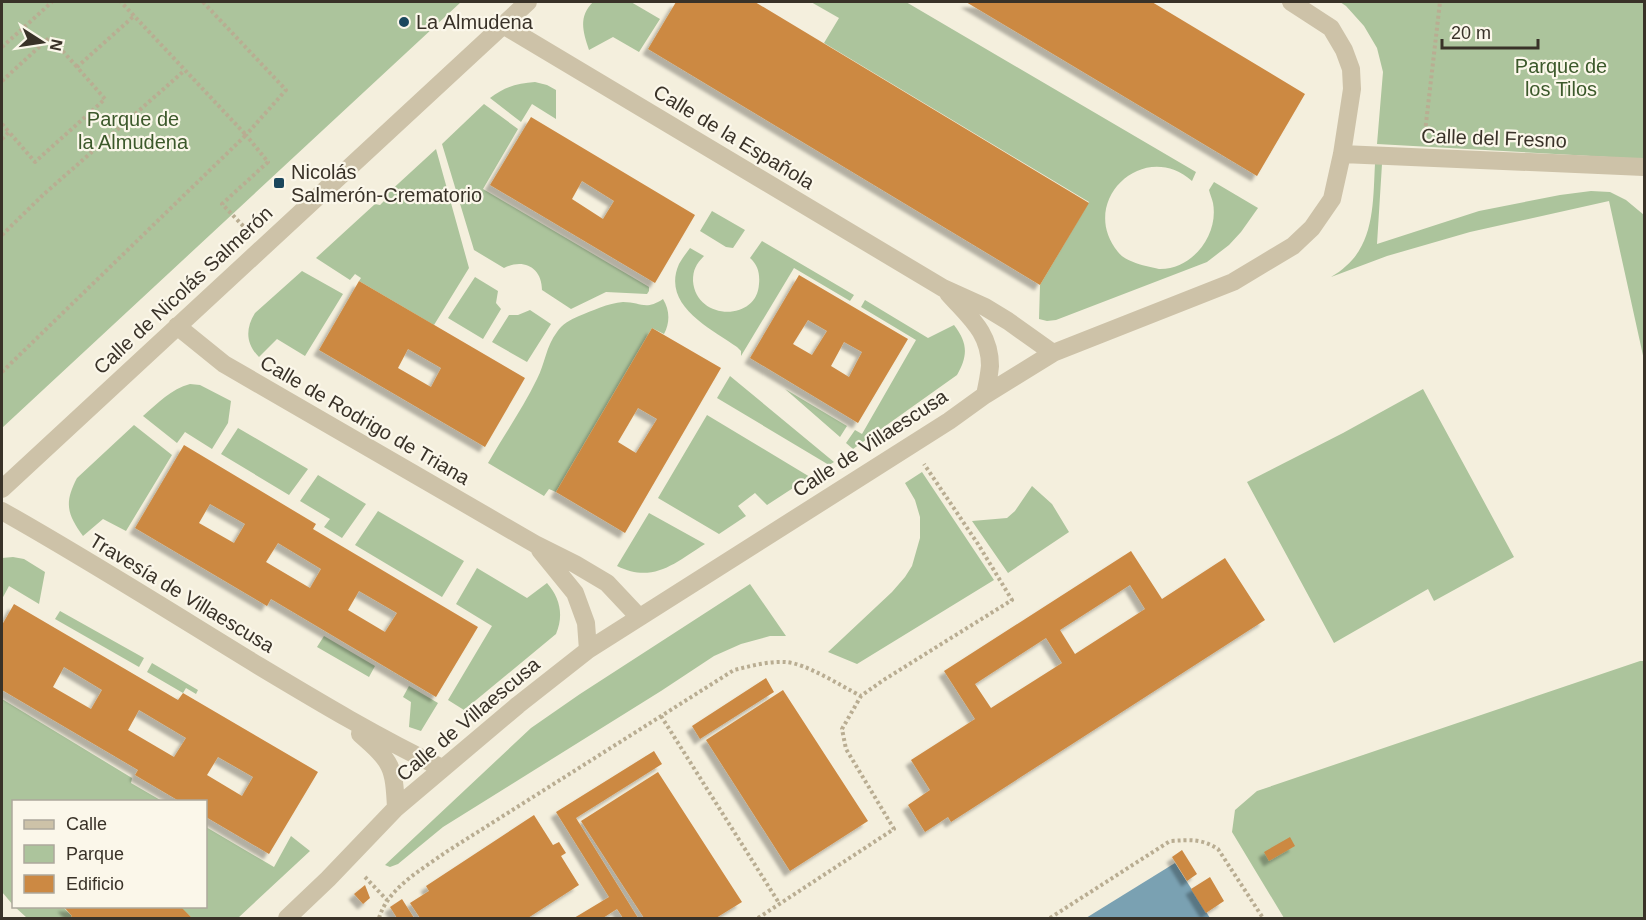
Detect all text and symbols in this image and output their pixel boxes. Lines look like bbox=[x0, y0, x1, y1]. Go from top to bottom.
place label: La Almudena bbox=[416, 11, 534, 33]
north arrow bbox=[12, 12, 72, 72]
scale bar bbox=[1442, 12, 1538, 50]
marker: La Almudena bbox=[397, 15, 411, 29]
text: 20 m bbox=[1451, 23, 1491, 43]
text: N bbox=[47, 38, 66, 52]
park label: Parque de los Tilos bbox=[1515, 55, 1607, 100]
street label: Calle de la Española bbox=[650, 80, 819, 194]
park label: Parque de la Almudena bbox=[78, 108, 189, 153]
street label: Calle del Fresno bbox=[1421, 124, 1567, 152]
place label: Nicolás Salmerón-Crematorio bbox=[291, 161, 482, 206]
marker: Nicolás Salmerón-Crematorio bbox=[272, 176, 286, 190]
street label: Calle de Nicolás Salmerón bbox=[89, 202, 277, 378]
street label: Calle de Rodrigo de Triana bbox=[256, 351, 474, 489]
street label: Calle de Villaescusa bbox=[789, 384, 952, 501]
street label: Travesía de Villaescusa bbox=[86, 529, 279, 657]
street label: Calle de Villaescusa bbox=[392, 652, 545, 785]
legend bbox=[12, 800, 207, 908]
text: Calle bbox=[66, 814, 107, 834]
text: Parque bbox=[66, 844, 124, 864]
text: Edificio bbox=[66, 874, 124, 894]

